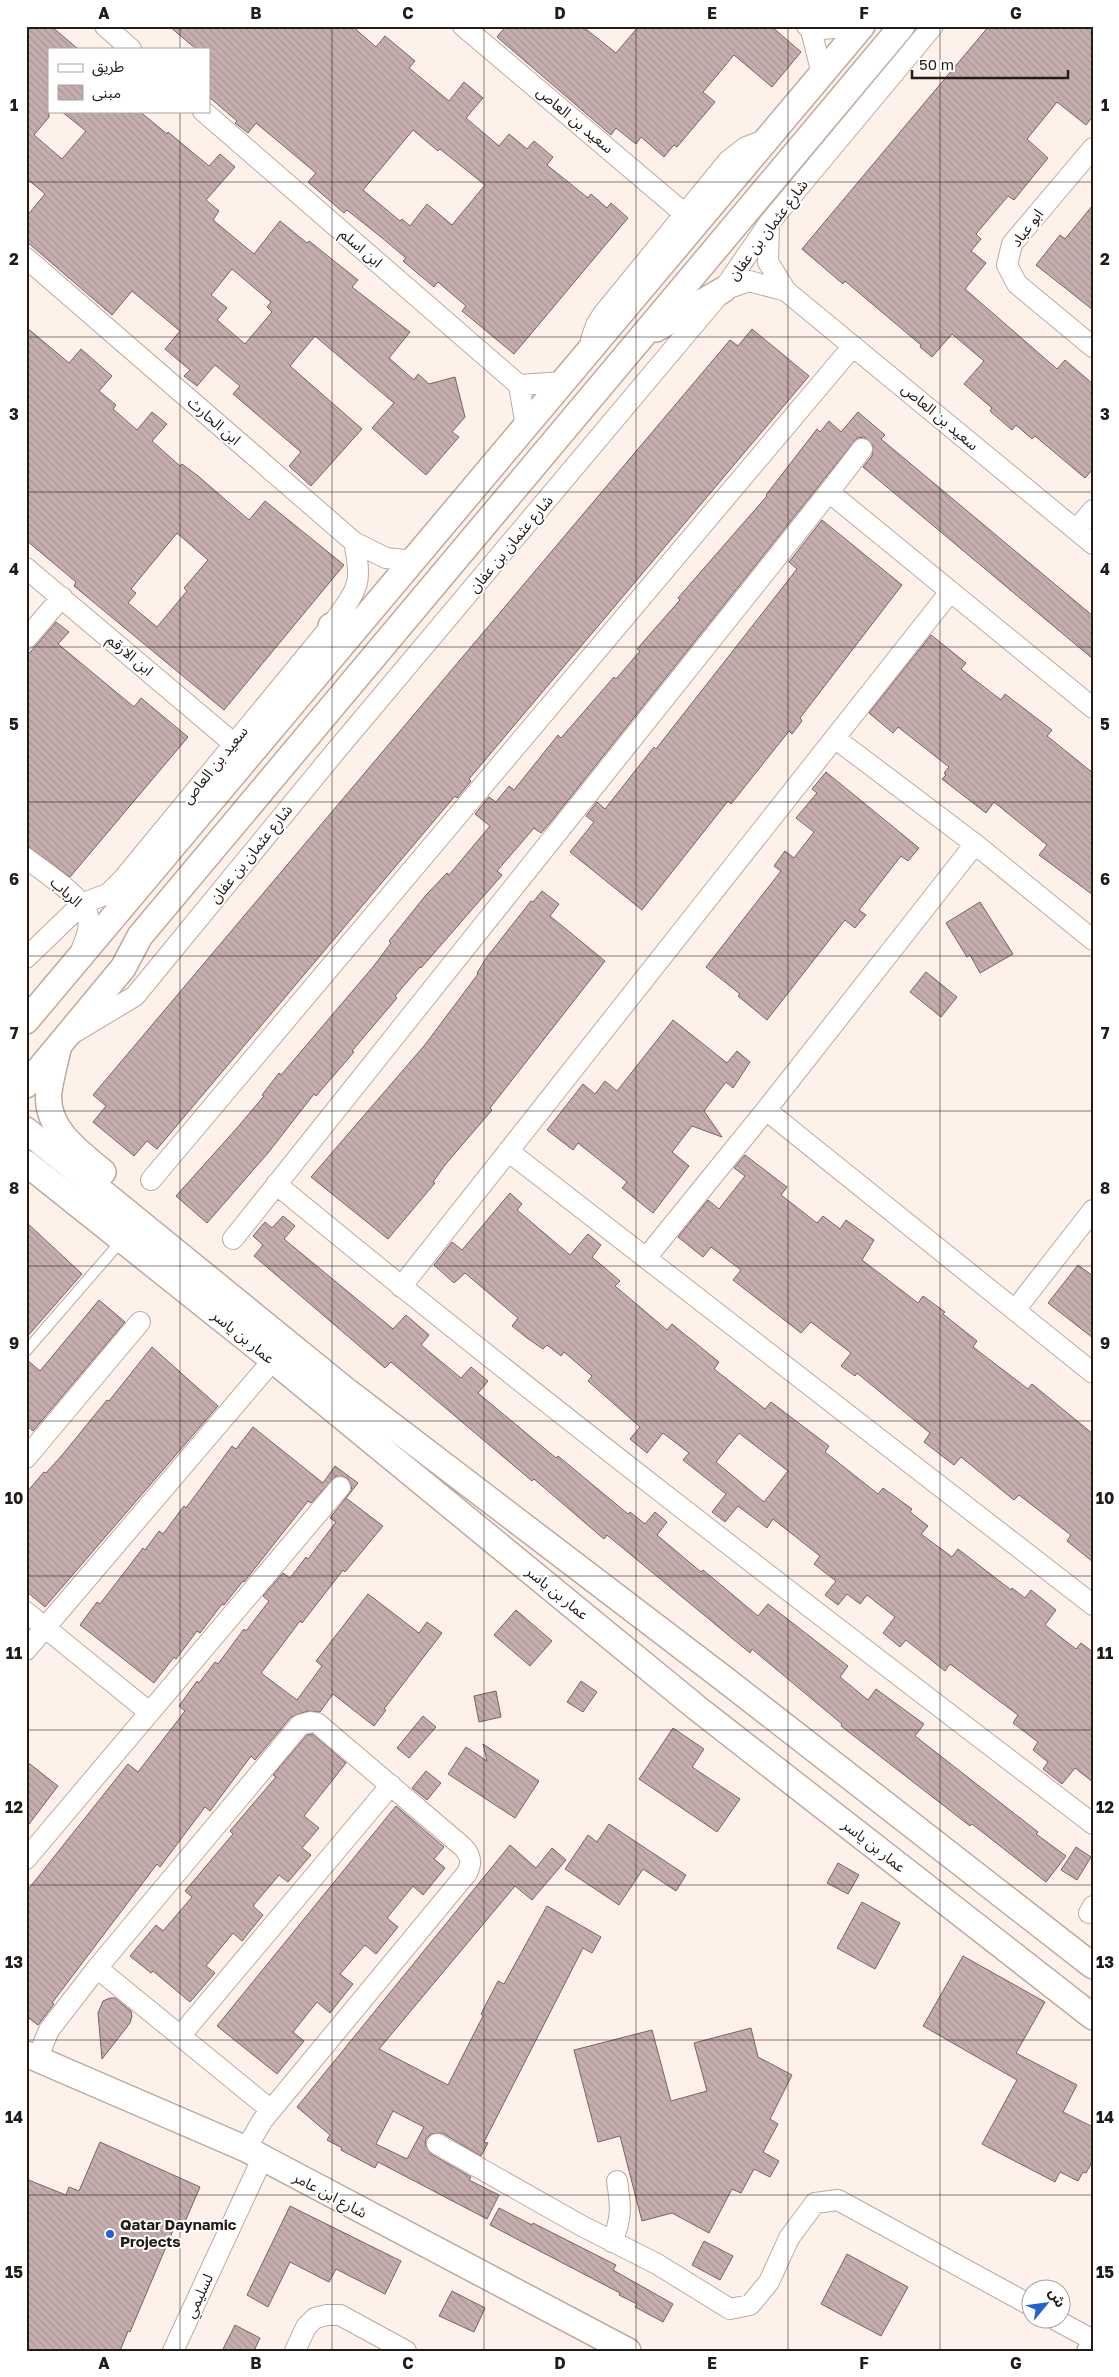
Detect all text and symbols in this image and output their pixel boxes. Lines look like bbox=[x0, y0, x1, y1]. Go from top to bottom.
text: A bbox=[98, 3, 110, 23]
text: B bbox=[250, 3, 262, 23]
text: C bbox=[402, 3, 414, 23]
text: D bbox=[554, 3, 566, 23]
text: E bbox=[707, 3, 717, 23]
text: F bbox=[859, 3, 869, 23]
text: G bbox=[1010, 3, 1022, 23]
legend bbox=[48, 48, 210, 112]
scale bar bbox=[912, 48, 1068, 80]
text: 50 m bbox=[919, 55, 954, 73]
text: طريق bbox=[92, 57, 124, 77]
street label: سعيد بن العاص bbox=[533, 82, 618, 158]
text: مبنى bbox=[92, 83, 121, 102]
text: 1 bbox=[10, 95, 18, 115]
text: 1 bbox=[1101, 95, 1109, 115]
street label: شارع عثمان بن عفان bbox=[723, 175, 814, 286]
street label: ابو عباد bbox=[1006, 205, 1047, 250]
street label: ابن اسلم bbox=[335, 224, 387, 273]
text: 2 bbox=[9, 249, 19, 269]
text: 2 bbox=[1100, 249, 1110, 269]
street label: سعيد بن العاص bbox=[898, 379, 983, 455]
street label: ابن الحارث bbox=[184, 392, 245, 449]
text: 3 bbox=[9, 404, 19, 424]
text: 3 bbox=[1100, 404, 1110, 424]
street label: شارع عثمان بن عفان bbox=[464, 491, 559, 598]
text: 4 bbox=[9, 559, 19, 579]
text: 4 bbox=[1100, 559, 1110, 579]
street label: ابن الارقم bbox=[102, 630, 157, 681]
text: 5 bbox=[9, 714, 19, 734]
text: 5 bbox=[1100, 714, 1110, 734]
street label: سعيد بن العاص bbox=[177, 722, 252, 808]
street label: شارع عثمان بن عفان bbox=[205, 800, 299, 909]
text: 6 bbox=[9, 869, 19, 889]
text: 6 bbox=[1100, 869, 1110, 889]
street label: الرباب bbox=[47, 872, 86, 911]
text: 7 bbox=[10, 1023, 19, 1043]
text: 7 bbox=[1101, 1023, 1110, 1043]
text: 8 bbox=[9, 1178, 19, 1198]
text: 8 bbox=[1100, 1178, 1110, 1198]
street label: عمار بن ياسر bbox=[207, 1305, 279, 1368]
text: 9 bbox=[9, 1333, 19, 1353]
text: 9 bbox=[1100, 1333, 1110, 1353]
text: 10 bbox=[5, 1488, 23, 1508]
text: 10 bbox=[1096, 1488, 1114, 1508]
street label: عمار بن ياسر bbox=[521, 1561, 593, 1624]
text: 11 bbox=[6, 1643, 22, 1663]
text: 11 bbox=[1097, 1643, 1113, 1663]
text: 12 bbox=[5, 1797, 23, 1817]
text: 12 bbox=[1096, 1797, 1114, 1817]
street label: عمار بن ياسر bbox=[838, 1814, 910, 1876]
text: 13 bbox=[5, 1952, 23, 1972]
text: 13 bbox=[1096, 1952, 1114, 1972]
text: 14 bbox=[5, 2107, 23, 2127]
text: 14 bbox=[1096, 2107, 1114, 2127]
street label: شارع ابن عامر bbox=[288, 2167, 371, 2225]
place label: Qatar Daynamic Projects bbox=[120, 2215, 237, 2250]
marker: Qatar Daynamic Projects bbox=[104, 2228, 116, 2240]
text: 15 bbox=[5, 2262, 23, 2282]
text: 15 bbox=[1096, 2262, 1114, 2282]
street label: لسليمي bbox=[180, 2271, 219, 2322]
north arrow bbox=[1022, 2280, 1072, 2330]
text: ش bbox=[1046, 2285, 1070, 2310]
text: A bbox=[98, 2353, 110, 2373]
text: B bbox=[250, 2353, 262, 2373]
text: C bbox=[402, 2353, 414, 2373]
text: D bbox=[554, 2353, 566, 2373]
text: E bbox=[707, 2353, 717, 2373]
text: F bbox=[859, 2353, 869, 2373]
text: G bbox=[1010, 2353, 1022, 2373]

